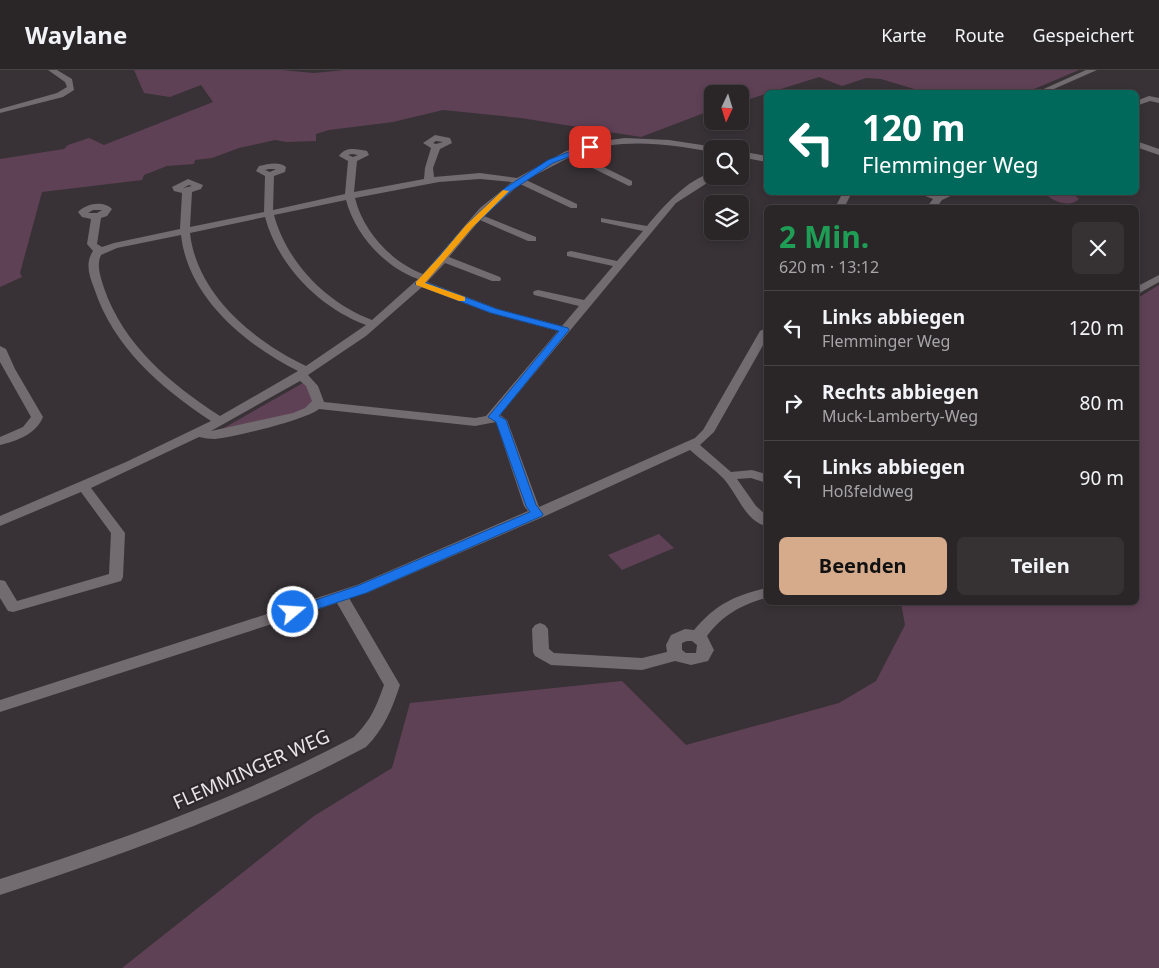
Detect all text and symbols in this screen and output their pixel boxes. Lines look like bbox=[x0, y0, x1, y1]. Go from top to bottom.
text: Waylane bbox=[25, 18, 127, 51]
text: Karte bbox=[881, 23, 927, 47]
text: Route bbox=[955, 23, 1004, 47]
text: Gespeichert bbox=[1032, 23, 1134, 47]
north arrow bbox=[704, 85, 749, 130]
map controls bbox=[704, 85, 749, 240]
text: 120 m bbox=[862, 104, 965, 151]
icon: left bbox=[779, 110, 844, 175]
pin bbox=[569, 126, 611, 168]
icon: arrive bbox=[576, 133, 604, 161]
button: search bbox=[704, 140, 749, 185]
text: Flemminger Weg bbox=[862, 149, 1039, 179]
button: layers bbox=[704, 195, 749, 240]
text: 2 Min. bbox=[779, 216, 869, 257]
button: close bbox=[1072, 222, 1124, 274]
text: 620 m · 13:12 bbox=[779, 256, 879, 278]
text: Links abbiegen bbox=[822, 304, 965, 330]
icon: left bbox=[779, 314, 807, 342]
text: 120 m bbox=[1069, 315, 1124, 341]
text: Flemminger Weg bbox=[822, 330, 950, 352]
text: Rechts abbiegen bbox=[822, 379, 979, 405]
icon: right bbox=[779, 389, 807, 417]
text: 80 m bbox=[1080, 390, 1124, 416]
text: Muck-Lamberty-Weg bbox=[822, 405, 978, 427]
text: Links abbiegen bbox=[822, 454, 965, 480]
icon: left bbox=[779, 464, 807, 492]
text: 90 m bbox=[1080, 465, 1124, 491]
text: Hoßfeldweg bbox=[822, 480, 914, 502]
button: Beenden bbox=[779, 537, 947, 595]
button: Teilen bbox=[957, 537, 1124, 595]
position arrow bbox=[266, 585, 318, 637]
street label: FLEMMINGER WEG bbox=[169, 723, 333, 815]

